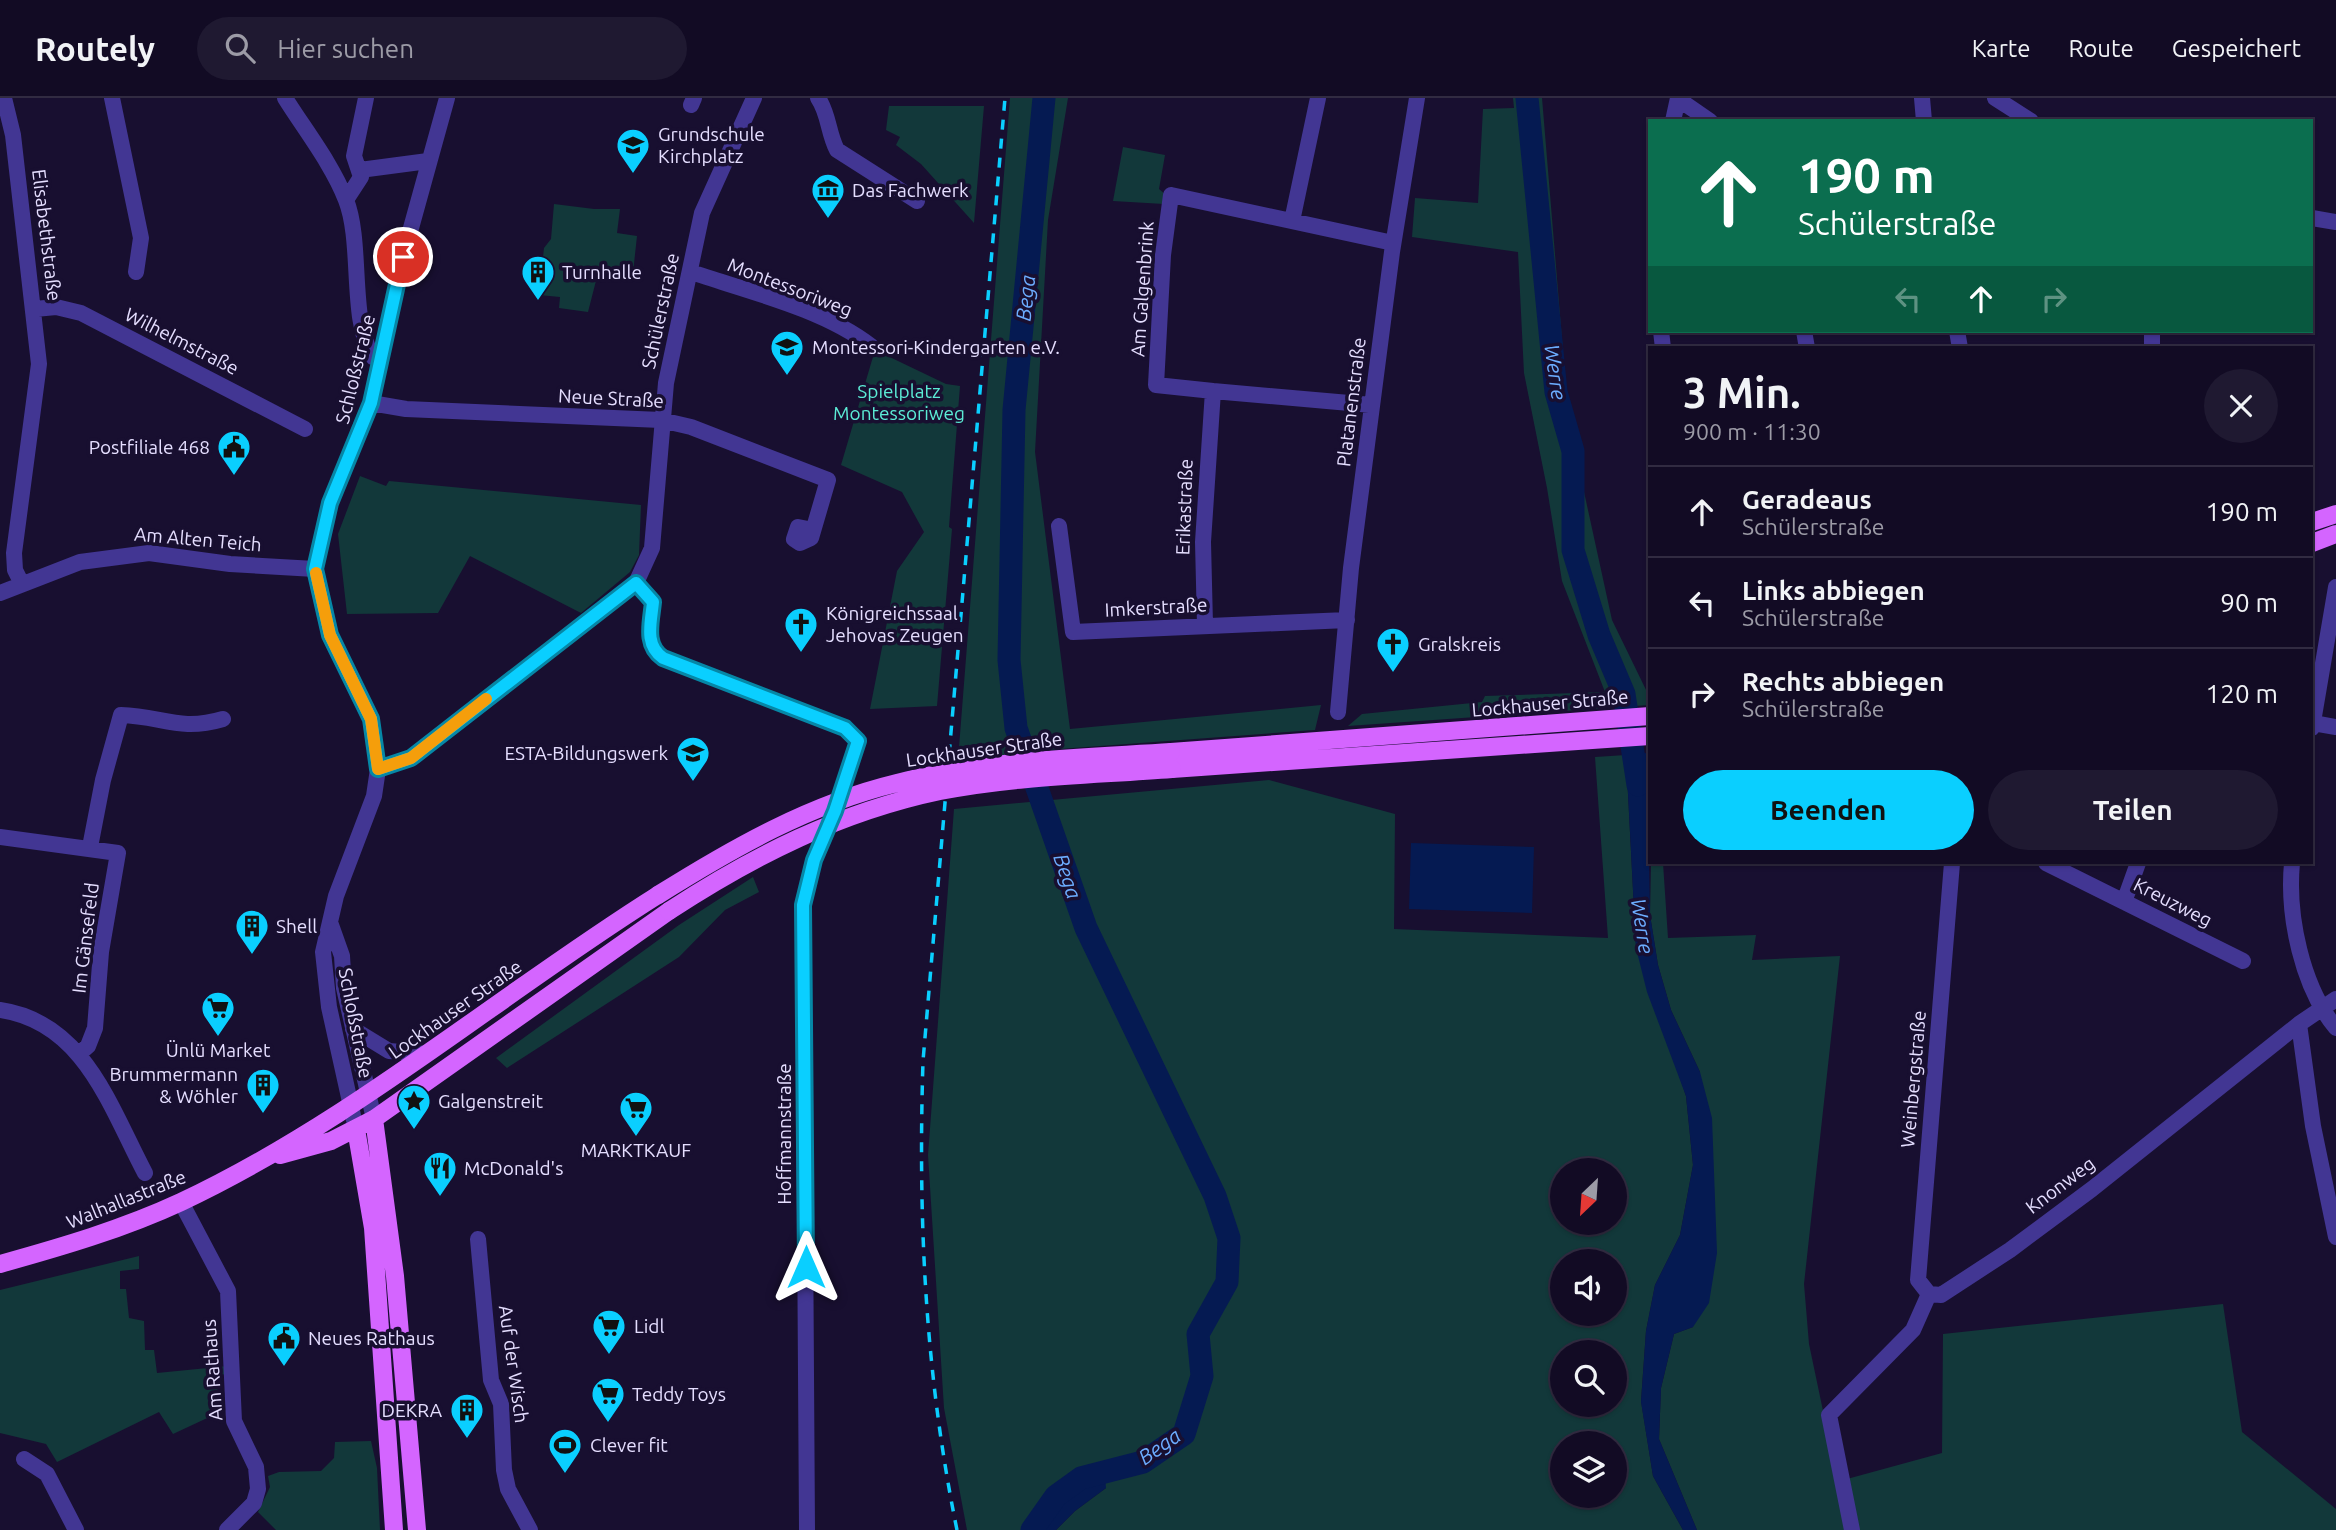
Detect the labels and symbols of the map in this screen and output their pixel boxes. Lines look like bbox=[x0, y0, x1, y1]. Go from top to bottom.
place label: Grundschule Kirchplatz bbox=[658, 123, 765, 167]
school or university icon: Grundschule Kirchplatz bbox=[614, 126, 652, 175]
street label: Elisabethstraße bbox=[28, 168, 66, 302]
museum icon: Das Fachwerk bbox=[809, 171, 847, 220]
place label: Das Fachwerk bbox=[852, 179, 969, 201]
street label: Am Galgenbrink bbox=[1126, 220, 1158, 358]
pin bbox=[373, 227, 433, 287]
street label: Schülerstraße bbox=[637, 251, 683, 371]
building icon: Turnhalle bbox=[519, 253, 557, 302]
street label: Montessoriweg bbox=[724, 253, 856, 321]
place label: Turnhalle bbox=[562, 261, 642, 283]
water label: Bega bbox=[1011, 274, 1039, 322]
street label: Wilhelmstraße bbox=[121, 303, 243, 379]
street label: Schloßstraße bbox=[331, 312, 379, 426]
school or university icon: Montessori-Kindergarten e.V. bbox=[768, 328, 806, 377]
place label: Montessori-Kindergarten e.V. bbox=[812, 336, 1060, 358]
street label: Platanenstraße bbox=[1332, 336, 1370, 468]
water label: Werre bbox=[1540, 343, 1572, 402]
park label: Spielplatz Montessoriweg bbox=[833, 380, 965, 424]
street label: Neue Straße bbox=[557, 384, 665, 412]
public building icon: Postfiliale 468 bbox=[215, 428, 253, 477]
place label: Postfiliale 468 bbox=[89, 436, 210, 458]
street label: Erikastraße bbox=[1171, 458, 1197, 556]
street label: Am Alten Teich bbox=[133, 522, 263, 556]
street label: Imkerstraße bbox=[1104, 593, 1208, 621]
place label: Königreichssaal Jehovas Zeugen bbox=[826, 602, 964, 646]
church icon: Königreichssaal Jehovas Zeugen bbox=[782, 605, 820, 654]
church icon: Gralskreis bbox=[1374, 625, 1412, 674]
place label: Gralskreis bbox=[1418, 633, 1501, 655]
street label: Lockhauser Straße bbox=[1471, 685, 1629, 721]
street label: Lockhauser Straße bbox=[905, 727, 1063, 771]
school or university icon: ESTA-Bildungswerk bbox=[674, 734, 712, 783]
place label: ESTA-Bildungswerk bbox=[504, 742, 668, 764]
water label: Bega bbox=[1049, 850, 1087, 902]
street label: Kreuzweg bbox=[2130, 873, 2216, 931]
street label: Im Gänsefeld bbox=[67, 881, 103, 995]
water label: Werre bbox=[1627, 897, 1659, 956]
building icon: Shell bbox=[233, 907, 271, 956]
place label: Shell bbox=[276, 915, 317, 937]
street label: Lockhauser Straße bbox=[384, 955, 526, 1063]
street label: Schloßstraße bbox=[335, 966, 377, 1080]
supermarket icon: Ünlü Market bbox=[199, 989, 237, 1038]
street label: Weinbergstraße bbox=[1896, 1010, 1930, 1148]
place label: Ünlü Market bbox=[166, 1039, 271, 1061]
place label: Brummermann & Wöhler bbox=[110, 1063, 238, 1107]
street label: Hoffmannstraße bbox=[773, 1063, 795, 1205]
building icon: Brummermann & Wöhler bbox=[244, 1066, 282, 1115]
place icon: Galgenstreit bbox=[395, 1082, 433, 1131]
supermarket icon: MARKTKAUF bbox=[617, 1089, 655, 1138]
place label: Galgenstreit bbox=[438, 1090, 544, 1112]
place label: MARKTKAUF bbox=[581, 1139, 691, 1161]
restaurant icon: McDonald's bbox=[421, 1149, 459, 1198]
street label: Knonweg bbox=[2021, 1152, 2099, 1218]
place label: McDonald's bbox=[464, 1157, 563, 1179]
north arrow bbox=[1550, 1158, 1628, 1236]
street label: Walhallastraße bbox=[63, 1165, 189, 1233]
position arrow bbox=[769, 1230, 843, 1304]
street label: Auf der Wisch bbox=[495, 1304, 533, 1424]
supermarket icon: Lidl bbox=[590, 1307, 628, 1356]
place label: Lidl bbox=[634, 1315, 664, 1337]
street label: Am Rathaus bbox=[197, 1318, 227, 1422]
public building icon: Neues Rathaus bbox=[265, 1319, 303, 1368]
place label: Neues Rathaus bbox=[308, 1327, 435, 1349]
supermarket icon: Teddy Toys bbox=[589, 1375, 627, 1424]
place label: Teddy Toys bbox=[632, 1383, 726, 1405]
building icon: DEKRA bbox=[448, 1391, 486, 1440]
place label: DEKRA bbox=[382, 1399, 443, 1421]
water label: Bega bbox=[1133, 1423, 1185, 1469]
sports icon: Clever fit bbox=[546, 1426, 584, 1475]
place label: Clever fit bbox=[590, 1434, 668, 1456]

